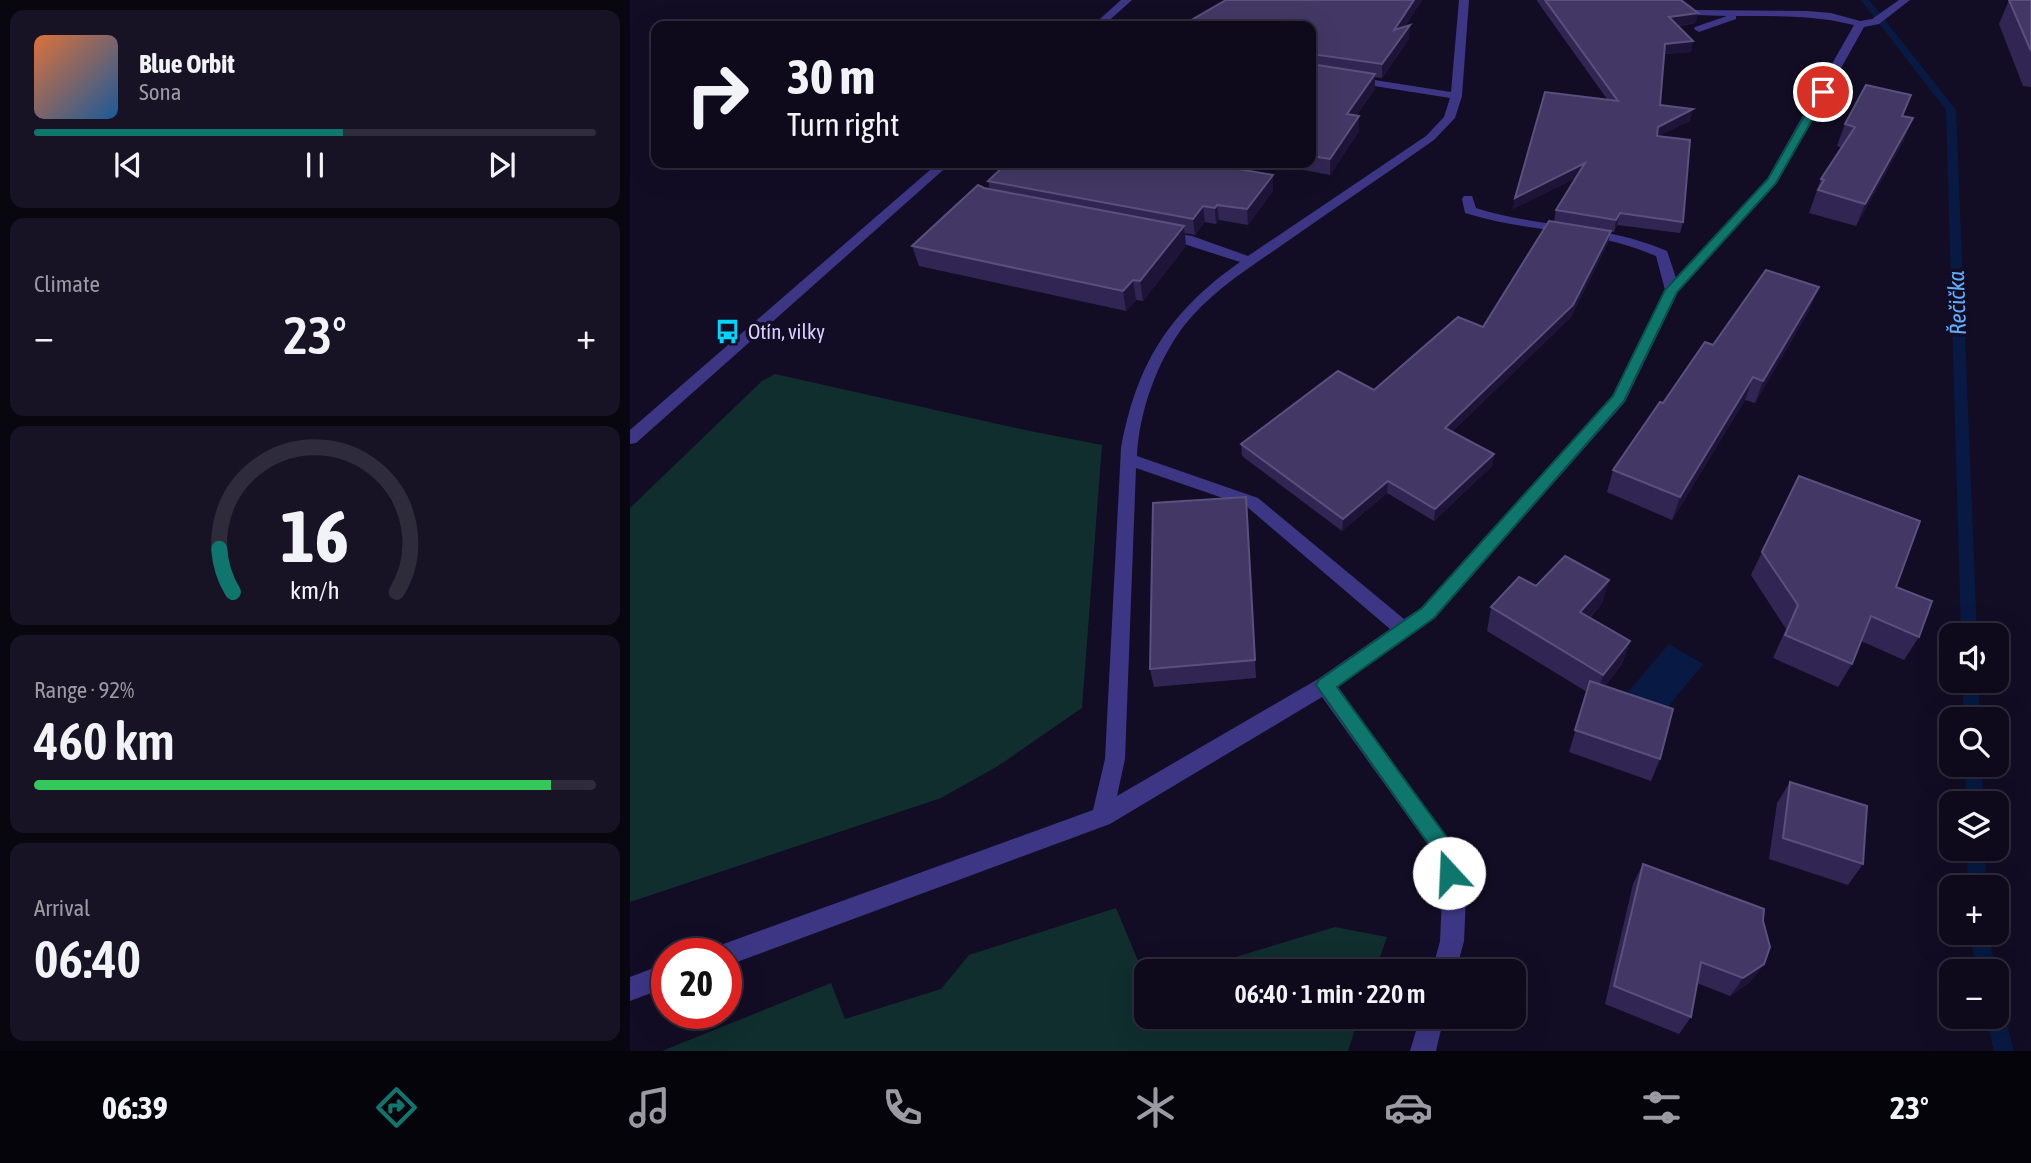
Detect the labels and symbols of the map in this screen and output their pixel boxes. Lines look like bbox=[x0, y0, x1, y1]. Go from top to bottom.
pin bbox=[1793, 62, 1853, 122]
water label: Řečička bbox=[1943, 270, 1971, 336]
bus stop icon: Otín, vilky bbox=[714, 317, 742, 345]
place label: Otín, vilky bbox=[748, 319, 825, 343]
position arrow bbox=[1412, 836, 1486, 910]
speed limit sign: 20 bbox=[651, 938, 742, 1029]

